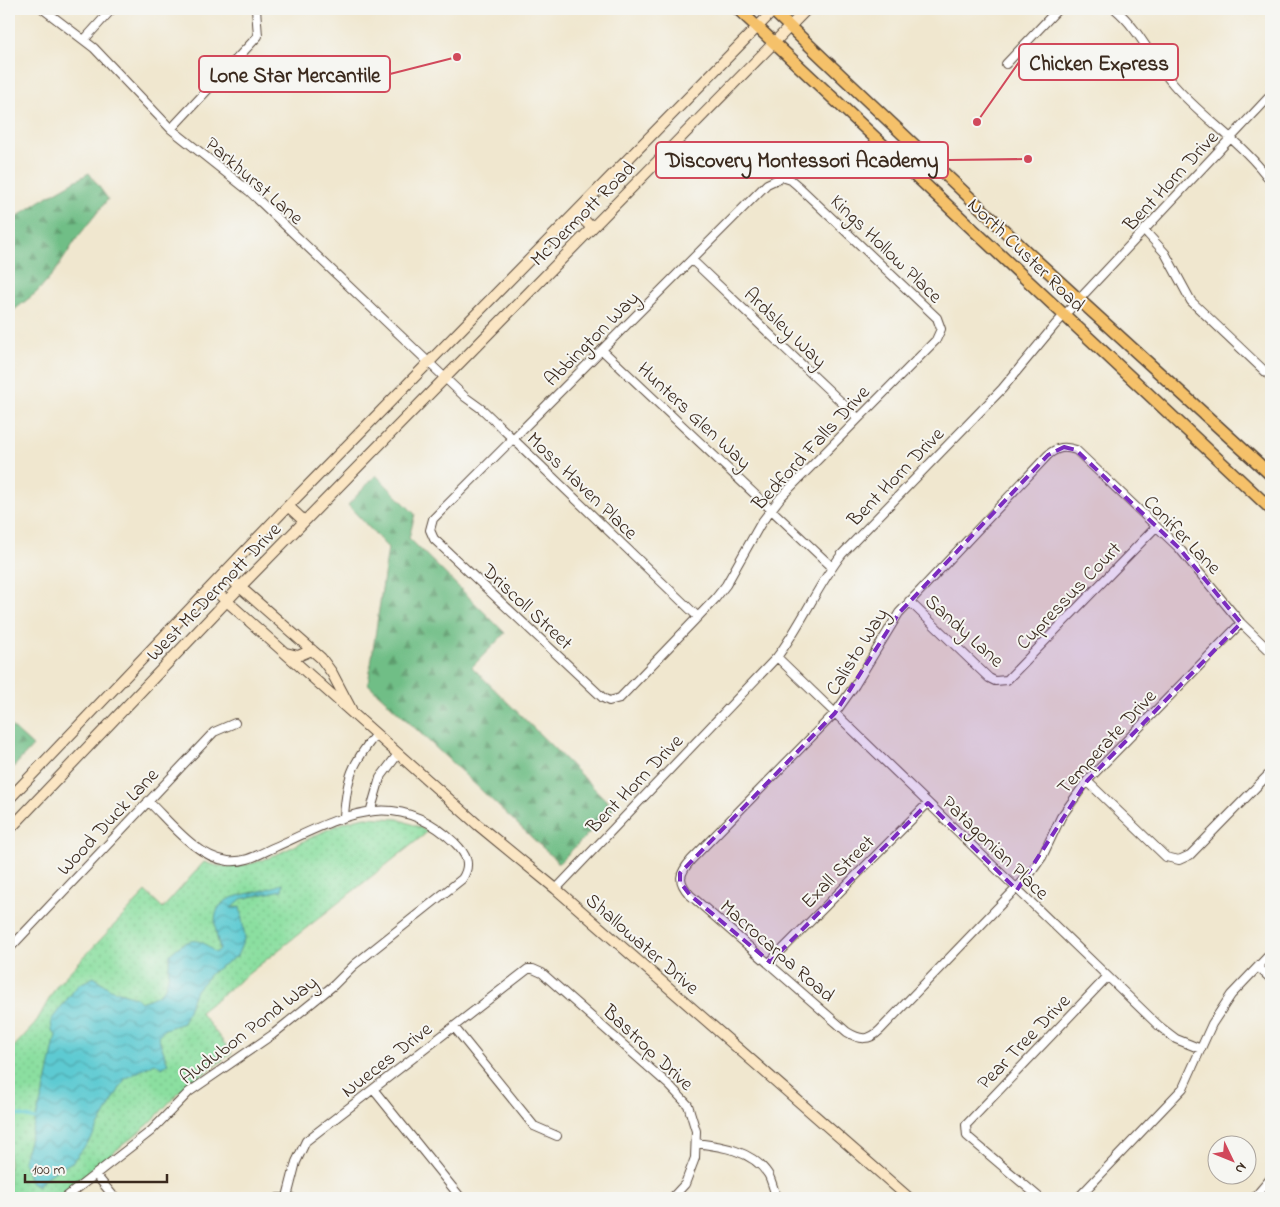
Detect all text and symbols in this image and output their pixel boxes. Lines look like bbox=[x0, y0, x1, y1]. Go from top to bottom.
callout: Chicken Express bbox=[1019, 44, 1178, 80]
text: Chicken Express bbox=[1029, 50, 1169, 80]
callout: Lone Star Mercantile bbox=[199, 56, 390, 92]
text: Lone Star Mercantile bbox=[210, 62, 381, 92]
street label: Bent Horn Drive bbox=[1117, 125, 1226, 239]
street label: Parkhurst Lane bbox=[198, 131, 309, 233]
callout: Discovery Montessori Academy bbox=[656, 142, 948, 178]
text: Discovery Montessori Academy bbox=[665, 147, 939, 179]
street label: McDermott Road bbox=[524, 155, 643, 274]
street label: Kings Hollow Place bbox=[822, 189, 948, 312]
street label: North Custer Road bbox=[960, 192, 1091, 320]
street label: Ardsley Way bbox=[736, 282, 832, 376]
street label: Abbington Way bbox=[538, 285, 648, 395]
street label: Hunters Glen Way bbox=[630, 356, 757, 478]
street label: Bedford Falls Drive bbox=[745, 380, 878, 519]
street label: Bent Horn Drive bbox=[841, 421, 952, 535]
street label: Moss Haven Place bbox=[519, 426, 643, 548]
street label: Conifer Lane bbox=[1136, 489, 1227, 582]
street label: West McDermott Drive bbox=[141, 517, 289, 669]
street label: Cupressus Court bbox=[1010, 536, 1129, 658]
street label: Driscoll Street bbox=[473, 557, 579, 658]
street label: Sandy Lane bbox=[917, 588, 1009, 675]
street label: Calisto Way bbox=[820, 603, 897, 702]
street label: Temperate Drive bbox=[1051, 683, 1165, 802]
street label: Bent Horn Drive bbox=[580, 728, 691, 842]
street label: Wood Duck Lane bbox=[51, 762, 167, 883]
street label: Patagonian Place bbox=[933, 790, 1055, 908]
street label: Exall Street bbox=[795, 829, 882, 916]
street label: Shallowater Drive bbox=[578, 887, 705, 1003]
street label: Macrocarpa Road bbox=[712, 894, 840, 1010]
street label: Audubon Pond Way bbox=[174, 969, 325, 1093]
street label: Pear Tree Drive bbox=[971, 988, 1078, 1097]
street label: Bastrop Drive bbox=[594, 998, 699, 1099]
street label: Nueces Drive bbox=[336, 1016, 439, 1106]
north arrow bbox=[1208, 1134, 1258, 1184]
scale bar bbox=[25, 1152, 168, 1184]
text: N bbox=[1230, 1157, 1251, 1178]
text: 100 m bbox=[32, 1159, 65, 1181]

